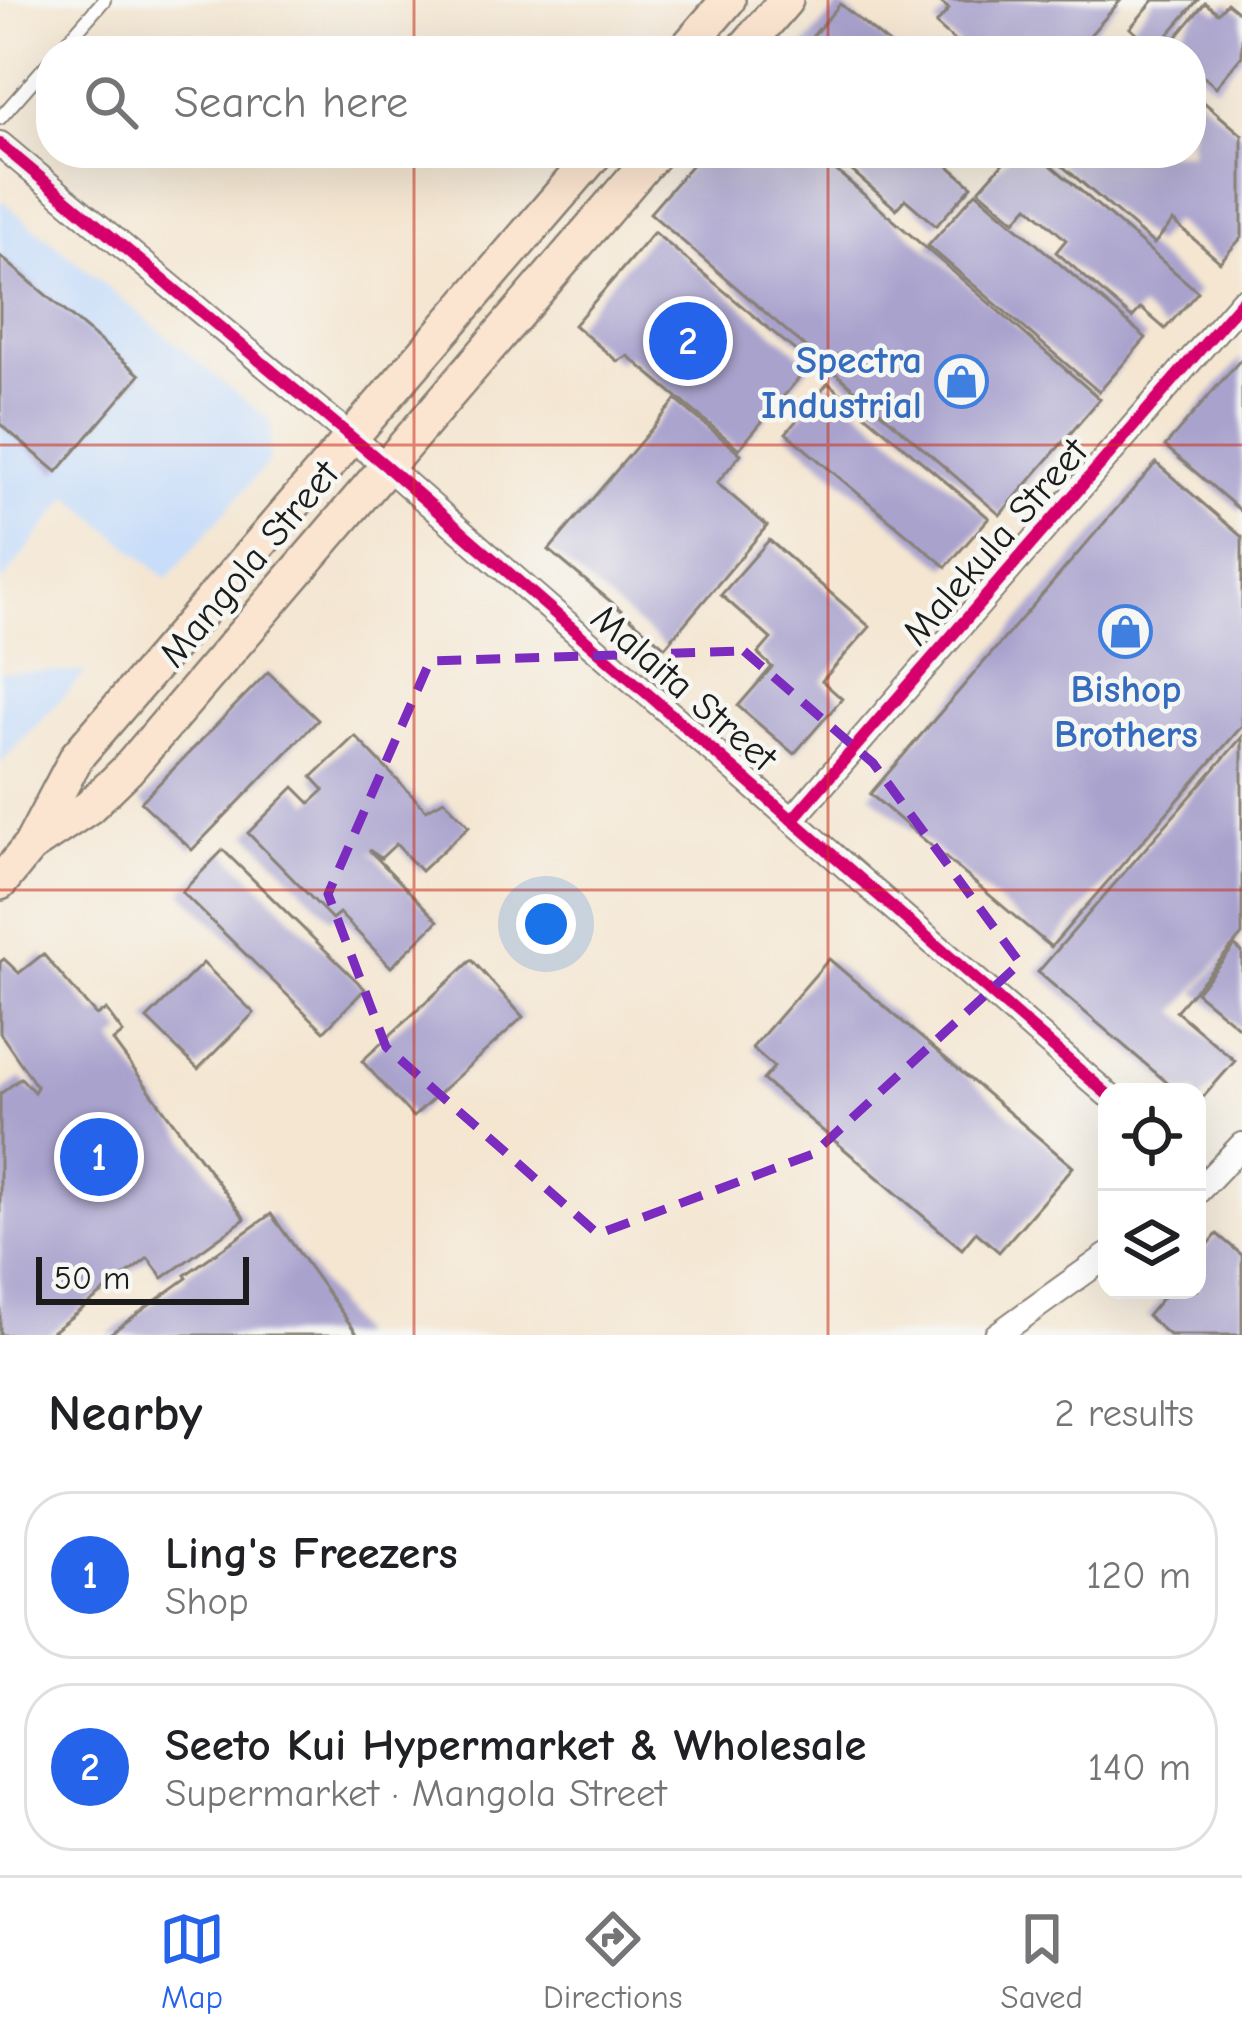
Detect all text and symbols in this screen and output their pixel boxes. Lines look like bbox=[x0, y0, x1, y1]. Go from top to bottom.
search box bbox=[36, 36, 1206, 168]
icon: search bbox=[78, 69, 144, 135]
text: Search here bbox=[174, 76, 408, 128]
pin: 2 bbox=[649, 296, 727, 386]
place label: Spectra Industrial bbox=[761, 338, 922, 428]
shop icon: Spectra Industrial bbox=[933, 353, 989, 409]
street label: Malekula Street bbox=[893, 428, 1098, 654]
street label: Mangola Street bbox=[150, 450, 350, 676]
street label: Malaita Street bbox=[582, 595, 787, 782]
shop icon: Bishop Brothers bbox=[1098, 603, 1154, 659]
place label: Bishop Brothers bbox=[1054, 667, 1198, 757]
your location bbox=[516, 894, 576, 954]
map controls bbox=[1098, 1083, 1206, 1299]
button: locate bbox=[1098, 1083, 1206, 1191]
pin: 1 bbox=[60, 1112, 138, 1202]
button: layers bbox=[1098, 1191, 1206, 1299]
scale bar bbox=[36, 1251, 249, 1304]
text: 50 m bbox=[54, 1259, 130, 1297]
text: Nearby bbox=[48, 1384, 202, 1443]
text: 2 results bbox=[1054, 1391, 1194, 1436]
text: Ling's Freezers bbox=[165, 1527, 458, 1579]
text: 1 bbox=[82, 1553, 98, 1598]
text: 120 m bbox=[1086, 1553, 1191, 1598]
text: Shop bbox=[165, 1579, 249, 1624]
text: Seeto Kui Hypermarket & Wholesale bbox=[165, 1719, 866, 1771]
text: 2 bbox=[80, 1745, 100, 1790]
text: 140 m bbox=[1088, 1745, 1191, 1790]
text: Supermarket · Mangola Street bbox=[165, 1771, 667, 1816]
tab: Map bbox=[159, 1906, 225, 2016]
tab: Directions bbox=[543, 1906, 683, 2016]
tab: Saved bbox=[1001, 1906, 1083, 2016]

